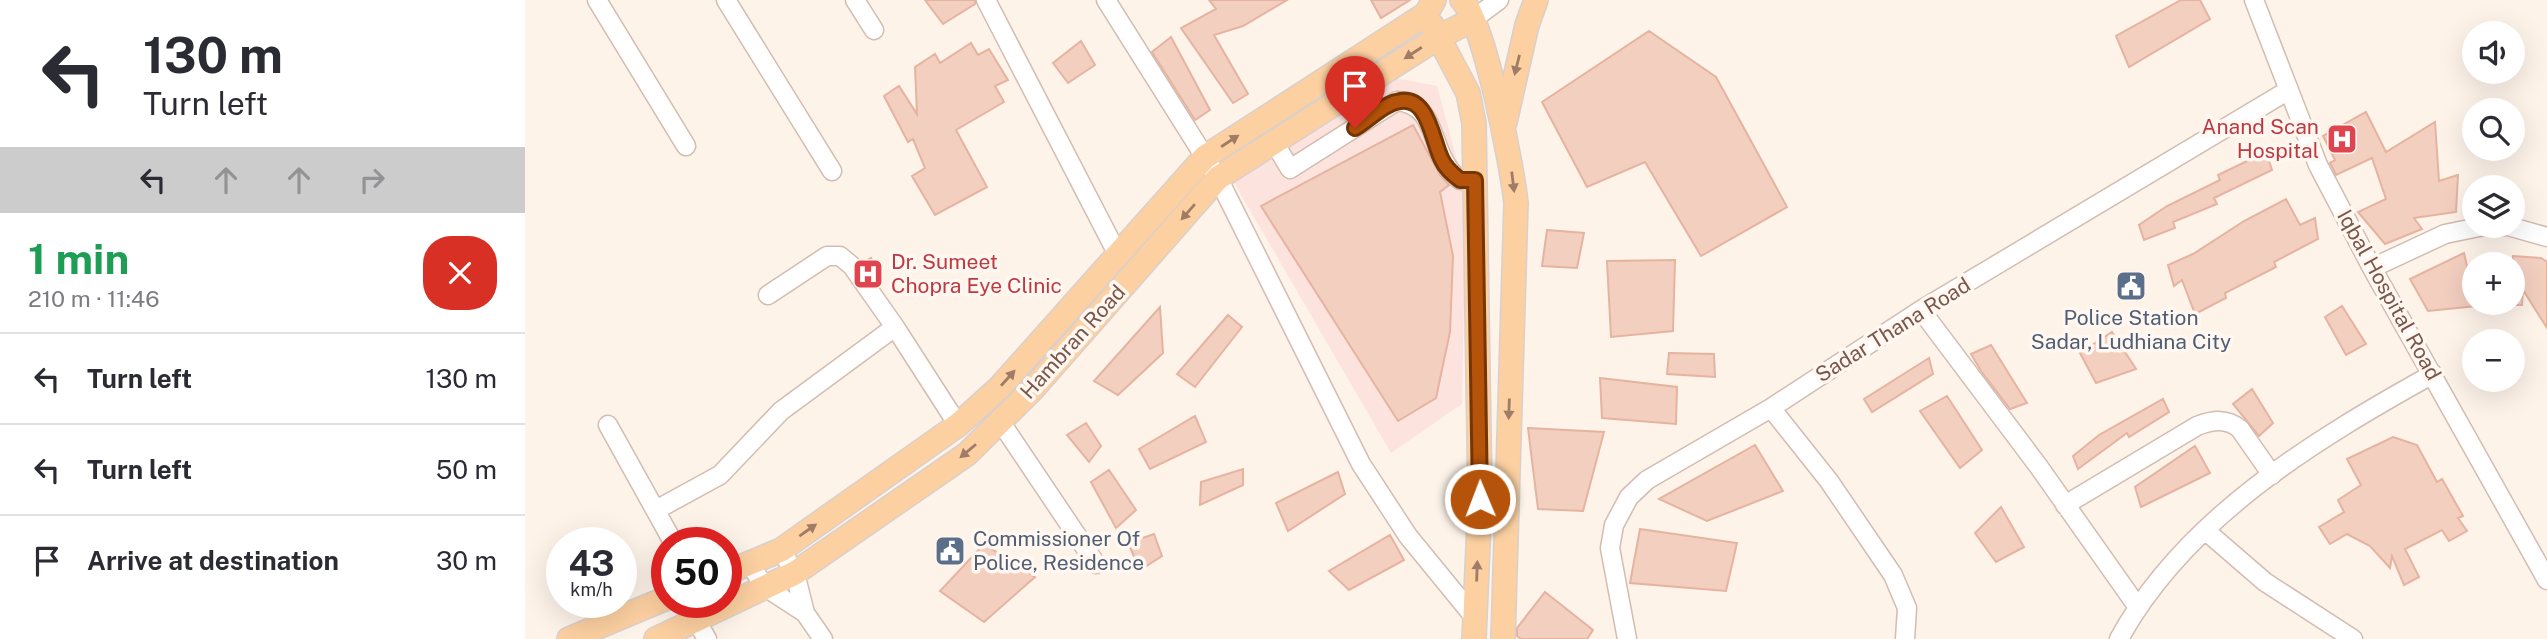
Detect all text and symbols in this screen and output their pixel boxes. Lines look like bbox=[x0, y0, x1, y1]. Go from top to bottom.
map controls bbox=[2462, 21, 2525, 392]
button: sound bbox=[2462, 21, 2525, 84]
text: 130 m bbox=[143, 26, 283, 84]
icon: left bbox=[28, 28, 119, 119]
one-way arrow bbox=[1403, 47, 1422, 60]
one-way arrow bbox=[1511, 54, 1522, 76]
pin bbox=[1325, 56, 1385, 128]
icon: arrive bbox=[1336, 67, 1374, 105]
text: Turn left bbox=[143, 85, 268, 122]
button: search bbox=[2462, 98, 2525, 161]
place label: Anand Scan Hospital bbox=[2202, 114, 2319, 163]
hospital icon: Anand Scan Hospital bbox=[2325, 122, 2359, 156]
one-way arrow bbox=[1220, 135, 1240, 148]
icon: left bbox=[134, 161, 172, 199]
icon: ahead bbox=[207, 161, 245, 199]
icon: ahead bbox=[280, 161, 318, 199]
icon: right bbox=[353, 161, 391, 199]
one-way arrow bbox=[1508, 171, 1519, 193]
button: layers bbox=[2462, 175, 2525, 238]
one-way arrow bbox=[1180, 203, 1196, 221]
street label: Iqbal Hospital Road bbox=[2332, 205, 2447, 384]
text: 1 min bbox=[28, 234, 129, 283]
button: close bbox=[423, 236, 497, 310]
place label: Dr. Sumeet Chopra Eye Clinic bbox=[891, 249, 1062, 298]
button: + bbox=[2462, 252, 2525, 315]
hospital icon: Dr. Sumeet Chopra Eye Clinic bbox=[851, 257, 885, 291]
public building icon: Police Station Sadar, Ludhiana City bbox=[2114, 269, 2148, 303]
street label: Sadar Thana Road bbox=[1811, 272, 1975, 387]
street label: Hambran Road bbox=[1015, 280, 1130, 404]
text: 210 m · 11:46 bbox=[28, 285, 159, 312]
place label: Police Station Sadar, Ludhiana City bbox=[2031, 305, 2231, 354]
button: − bbox=[2462, 329, 2525, 392]
icon: left bbox=[28, 360, 66, 398]
text: Turn left bbox=[87, 363, 192, 394]
text: 130 m bbox=[425, 363, 497, 394]
one-way arrow bbox=[1000, 370, 1016, 387]
one-way arrow bbox=[1503, 398, 1514, 420]
one-way arrow bbox=[959, 443, 977, 459]
icon: left bbox=[28, 451, 66, 489]
text: Turn left bbox=[87, 454, 192, 485]
text: 50 m bbox=[436, 454, 497, 485]
position arrow bbox=[1443, 462, 1517, 536]
one-way arrow bbox=[799, 524, 817, 538]
place label: Commissioner Of Police, Residence bbox=[973, 526, 1144, 575]
speed limit sign: 50 bbox=[651, 527, 742, 618]
public building icon: Commissioner Of Police, Residence bbox=[933, 534, 967, 568]
icon: arrive bbox=[28, 542, 66, 580]
text: 43 bbox=[568, 543, 615, 584]
text: Arrive at destination bbox=[87, 545, 339, 576]
text: 30 m bbox=[436, 545, 497, 576]
one-way arrow bbox=[1471, 560, 1482, 582]
text: km/h bbox=[570, 579, 613, 600]

